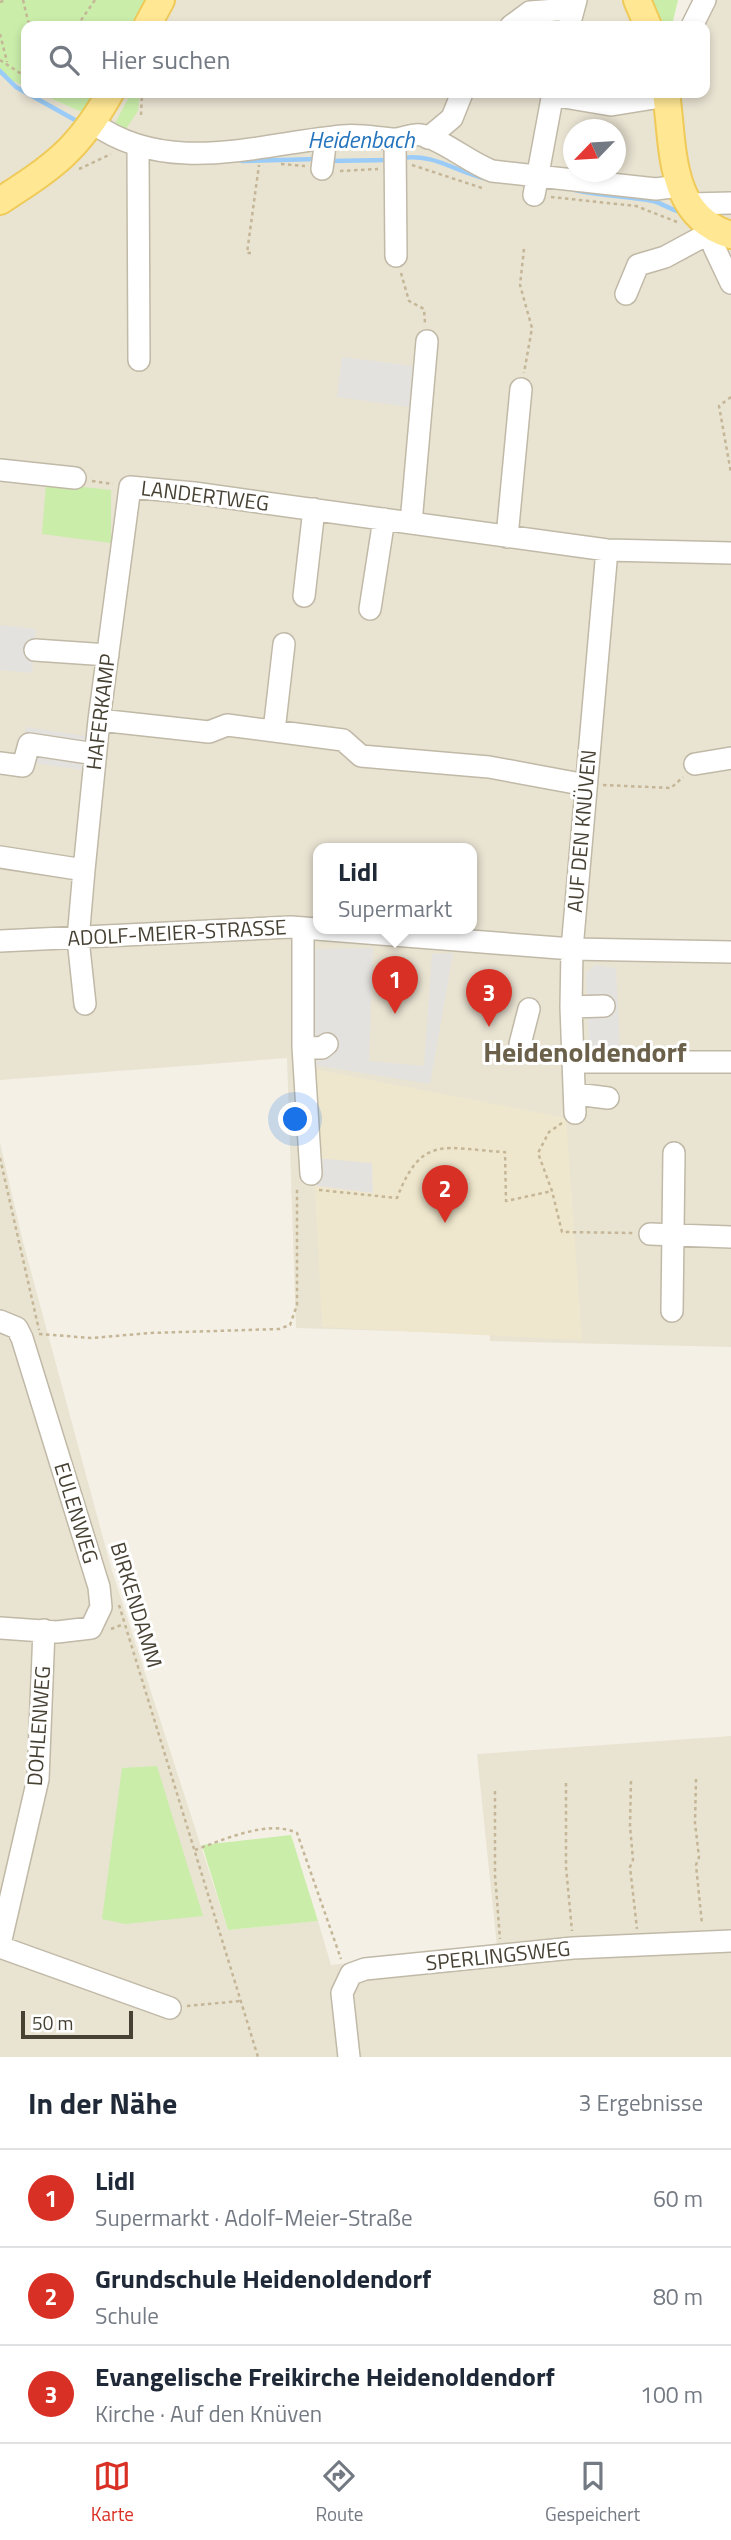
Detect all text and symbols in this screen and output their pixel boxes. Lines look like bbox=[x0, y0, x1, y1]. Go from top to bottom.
search box bbox=[21, 21, 710, 98]
text: Hier suchen bbox=[101, 40, 230, 79]
icon: search bbox=[45, 41, 83, 79]
north arrow bbox=[563, 119, 626, 182]
water label: Heidenbach bbox=[308, 122, 415, 157]
street label: LANDERTWEG bbox=[139, 471, 271, 519]
street label: HAFERKAMP bbox=[77, 652, 123, 772]
street label: AUF DEN KNÜVEN bbox=[558, 748, 604, 914]
popup bbox=[313, 843, 477, 934]
text: Lidl bbox=[338, 852, 378, 891]
text: Supermarkt bbox=[338, 891, 452, 926]
street label: ADOLF-MEIER-STRASSE bbox=[67, 910, 287, 954]
pin: 1 bbox=[372, 956, 418, 1014]
pin: 3 bbox=[466, 969, 512, 1027]
district label: Heidenoldendorf bbox=[483, 1030, 687, 1073]
your location bbox=[278, 1102, 312, 1136]
pin: 2 bbox=[422, 1165, 468, 1223]
street label: EULENWEG bbox=[46, 1458, 107, 1567]
street label: BIRKENDAMM bbox=[103, 1538, 171, 1671]
street label: DOHLENWEG bbox=[18, 1665, 58, 1787]
street label: SPERLINGSWEG bbox=[424, 1932, 572, 1979]
scale bar bbox=[21, 2008, 133, 2040]
text: 50 m bbox=[32, 2008, 73, 2037]
text: In der Nähe bbox=[28, 2080, 177, 2126]
text: 3 Ergebnisse bbox=[579, 2085, 703, 2120]
text: Lidl bbox=[95, 2161, 135, 2200]
text: 1 bbox=[45, 2181, 57, 2216]
text: 60 m bbox=[653, 2181, 703, 2216]
text: Supermarkt · Adolf-Meier-Straße bbox=[95, 2200, 413, 2235]
text: Grundschule Heidenoldendorf bbox=[95, 2259, 431, 2298]
text: 2 bbox=[45, 2279, 57, 2314]
text: 80 m bbox=[653, 2279, 703, 2314]
text: Schule bbox=[95, 2298, 159, 2333]
text: Evangelische Freikirche Heidenoldendorf bbox=[95, 2357, 555, 2396]
text: 3 bbox=[45, 2377, 57, 2412]
text: 100 m bbox=[640, 2377, 703, 2412]
text: Kirche · Auf den Knüven bbox=[95, 2396, 322, 2431]
tab: Karte bbox=[91, 2457, 134, 2528]
tab: Route bbox=[315, 2457, 363, 2528]
tab: Gespeichert bbox=[545, 2457, 640, 2528]

